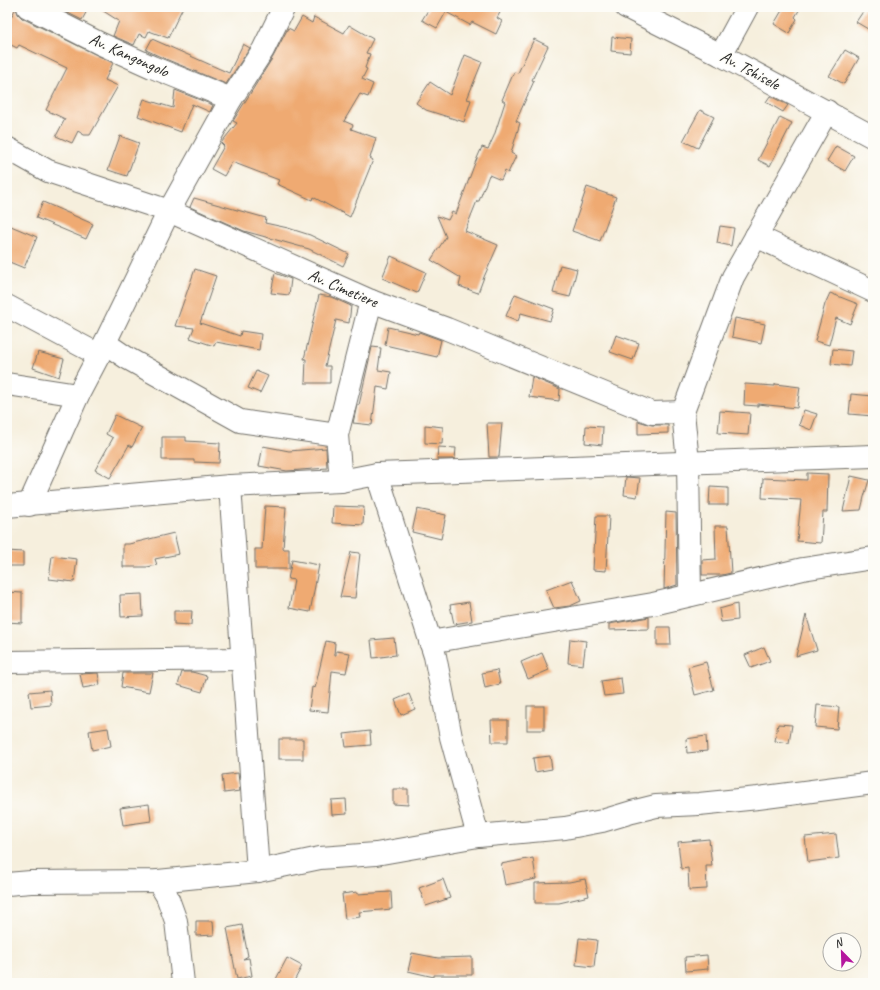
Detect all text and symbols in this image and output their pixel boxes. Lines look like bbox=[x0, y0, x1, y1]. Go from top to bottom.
street label: Av. Kangongolo bbox=[86, 28, 173, 82]
street label: Av. Tshisele bbox=[717, 46, 785, 95]
street label: Av. Cimetiere bbox=[305, 264, 382, 313]
north arrow bbox=[822, 932, 862, 972]
text: N bbox=[832, 934, 846, 951]

